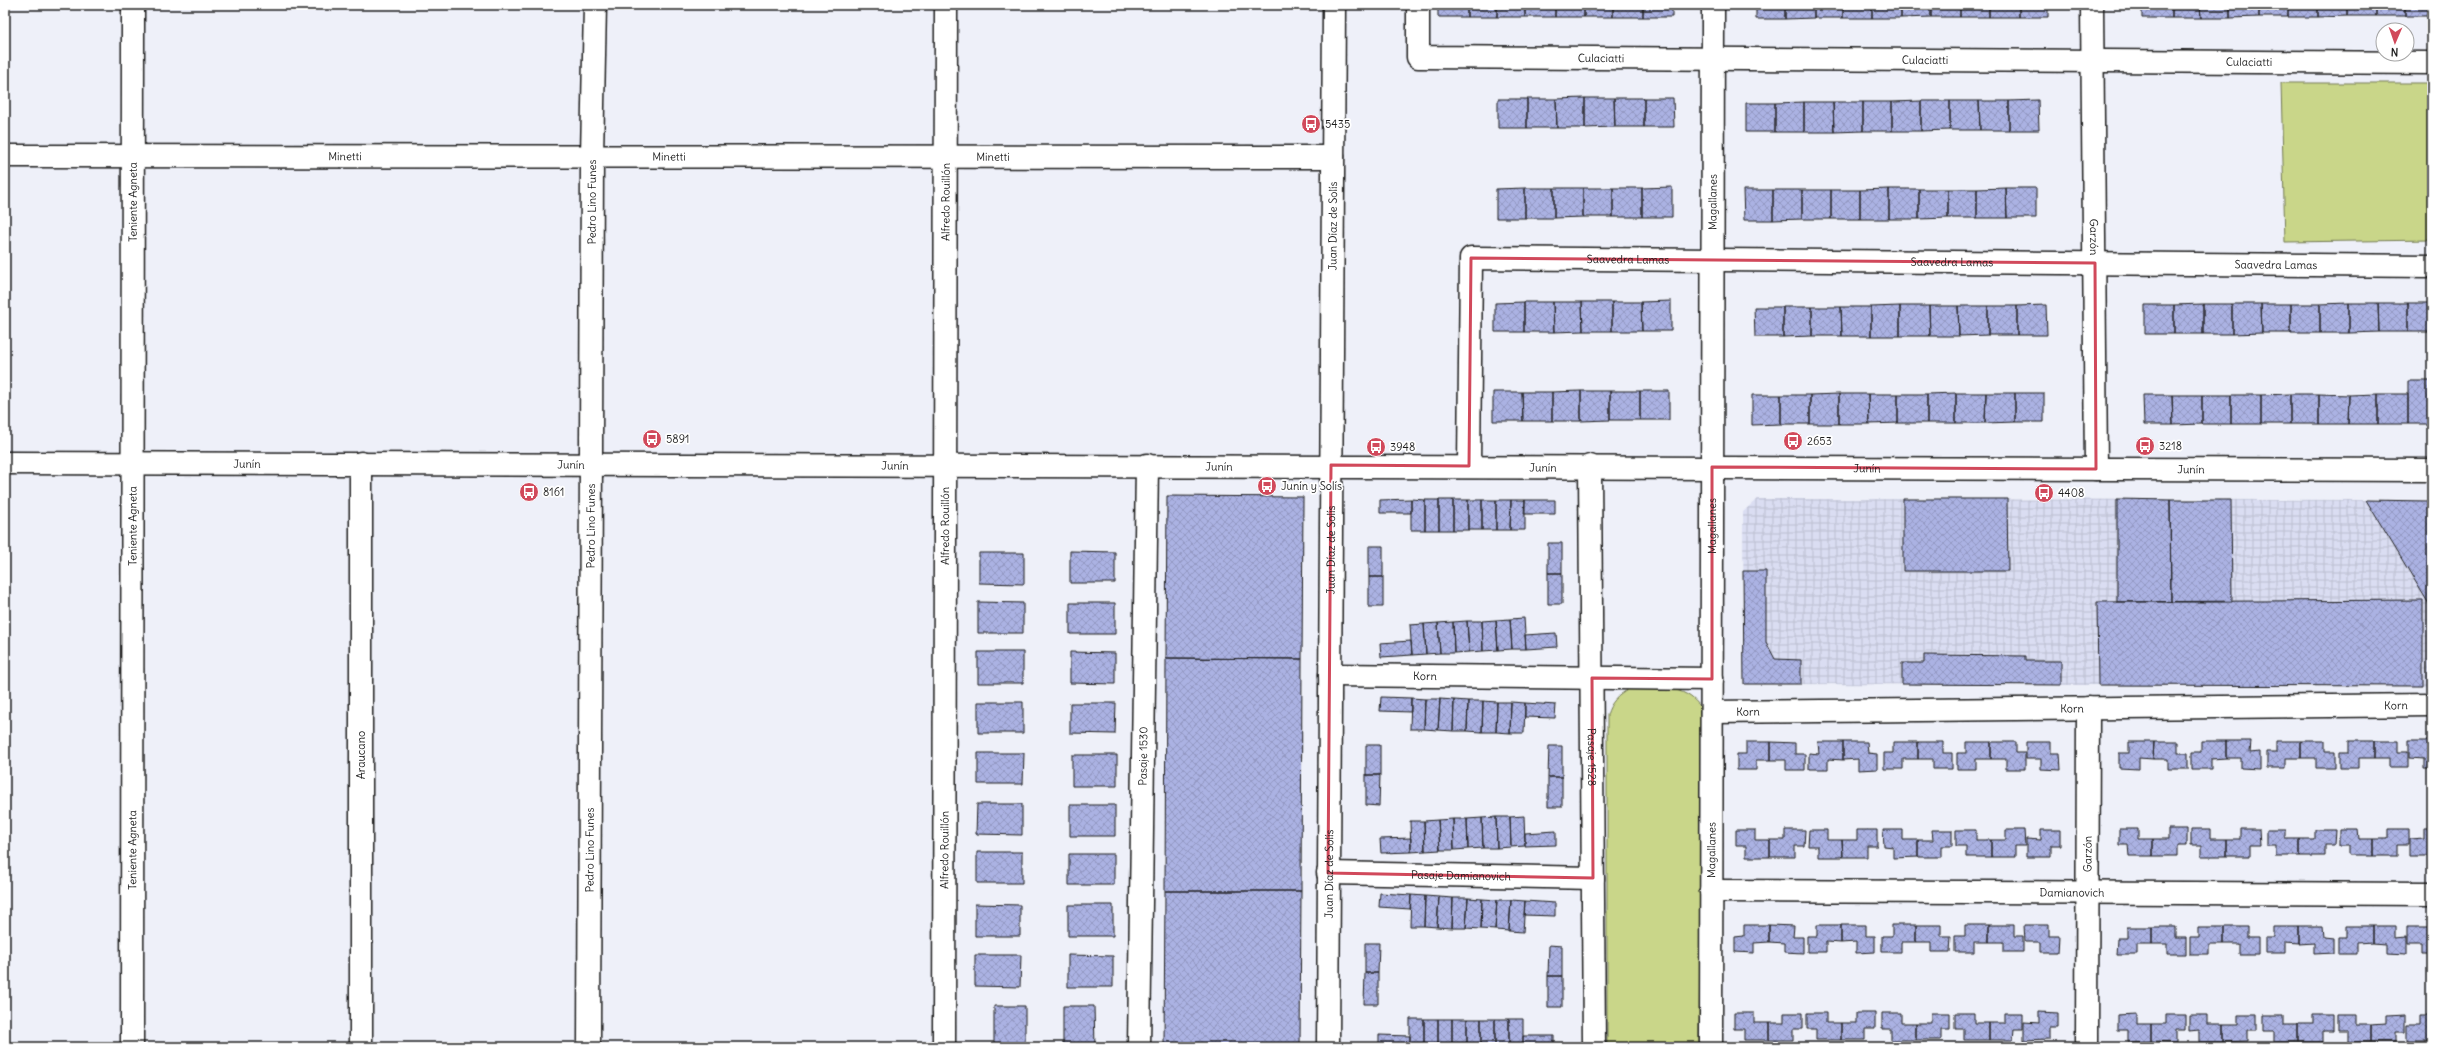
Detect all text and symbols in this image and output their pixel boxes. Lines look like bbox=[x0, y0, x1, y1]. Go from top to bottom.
north arrow bbox=[2375, 22, 2415, 62]
text: N bbox=[2391, 45, 2399, 59]
street label: Culaciatti bbox=[1578, 51, 1624, 65]
street label: Culaciatti bbox=[1902, 53, 1948, 67]
street label: Culaciatti bbox=[2226, 55, 2272, 69]
bus stop icon: 5435 bbox=[1300, 113, 1322, 135]
place label: 5435 bbox=[1325, 117, 1350, 131]
street label: Minetti bbox=[328, 149, 362, 163]
street label: Minetti bbox=[652, 149, 686, 164]
street label: Minetti bbox=[976, 150, 1010, 164]
street label: Pedro Lino Funes bbox=[585, 159, 599, 245]
street label: Teniente Agneta bbox=[126, 162, 140, 242]
street label: Alfredo Rouillón bbox=[939, 163, 953, 241]
street label: Magallanes bbox=[1706, 174, 1720, 230]
street label: Juan Díaz de Solís bbox=[1325, 181, 1340, 271]
street label: Garzón bbox=[2087, 219, 2101, 255]
street label: Saavedra Lamas bbox=[1587, 252, 1669, 267]
street label: Saavedra Lamas bbox=[1910, 255, 1993, 269]
street label: Saavedra Lamas bbox=[2234, 257, 2317, 272]
bus stop icon: 5891 bbox=[641, 428, 663, 450]
bus stop icon: 2653 bbox=[1782, 430, 1804, 452]
place label: 5891 bbox=[666, 432, 689, 446]
place label: 2653 bbox=[1807, 434, 1832, 448]
bus stop icon: 3218 bbox=[2134, 435, 2156, 457]
bus stop icon: 3948 bbox=[1365, 436, 1387, 458]
place label: 3218 bbox=[2159, 439, 2182, 453]
place label: 3948 bbox=[1390, 440, 1415, 454]
street label: Junín bbox=[233, 457, 261, 471]
street label: Junín bbox=[557, 458, 585, 472]
street label: Junín bbox=[881, 459, 909, 473]
street label: Junín bbox=[1205, 459, 1233, 474]
street label: Junín bbox=[1529, 460, 1557, 474]
street label: Junín bbox=[1853, 461, 1881, 475]
street label: Junín bbox=[2177, 462, 2205, 476]
bus stop icon: Junín y Solís bbox=[1256, 475, 1278, 497]
place label: Junín y Solís bbox=[1281, 479, 1342, 493]
bus stop icon: 8161 bbox=[518, 481, 540, 503]
bus stop icon: 4408 bbox=[2033, 482, 2055, 504]
street label: Pedro Lino Funes bbox=[584, 483, 598, 569]
place label: 8161 bbox=[543, 485, 564, 499]
street label: Teniente Agneta bbox=[125, 486, 140, 566]
place label: 4408 bbox=[2058, 486, 2084, 500]
street label: Alfredo Rouillón bbox=[938, 487, 952, 565]
street label: Magallanes bbox=[1705, 498, 1719, 554]
street label: Juan Díaz de Solís bbox=[1324, 505, 1338, 595]
street label: Korn bbox=[1413, 669, 1437, 683]
street label: Korn bbox=[2384, 698, 2408, 712]
street label: Korn bbox=[2060, 701, 2084, 716]
street label: Korn bbox=[1736, 705, 1760, 719]
street label: Pasaje 1530 bbox=[1136, 726, 1150, 786]
street label: Pasaje 1528 bbox=[1585, 728, 1599, 786]
street label: Araucano bbox=[354, 731, 368, 779]
street label: Pedro Lino Funes bbox=[583, 807, 597, 893]
street label: Teniente Agneta bbox=[125, 810, 139, 890]
street label: Alfredo Rouillón bbox=[937, 811, 951, 889]
street label: Magallanes bbox=[1704, 822, 1718, 878]
street label: Juan Díaz de Solís bbox=[1322, 829, 1336, 919]
street label: Garzón bbox=[2081, 836, 2095, 872]
street label: Pasaje Damianovich bbox=[1411, 868, 1511, 883]
street label: Damianovich bbox=[2040, 885, 2104, 900]

